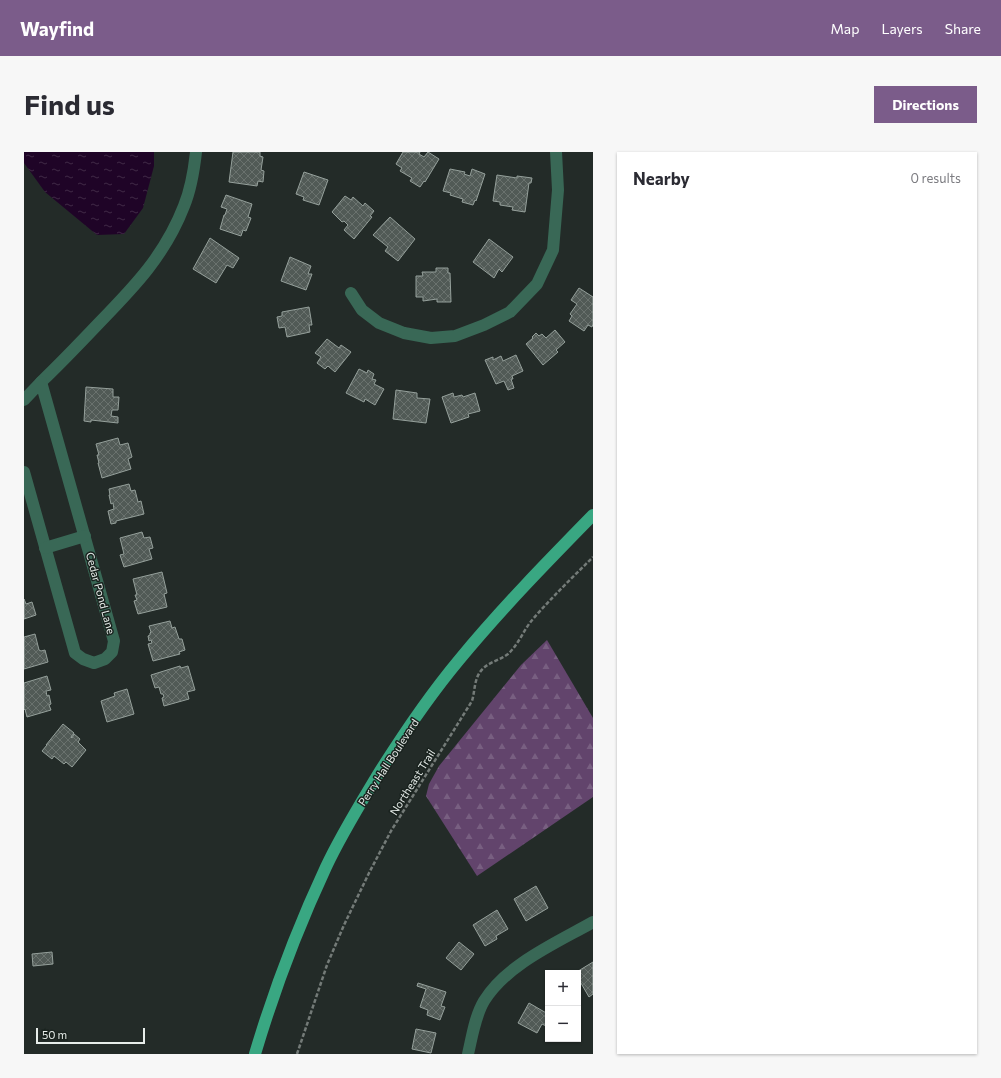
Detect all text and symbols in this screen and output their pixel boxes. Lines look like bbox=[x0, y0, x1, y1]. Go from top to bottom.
text: Wayfind bbox=[20, 17, 94, 40]
text: Map bbox=[831, 20, 859, 37]
text: Layers bbox=[881, 20, 923, 37]
text: Share bbox=[945, 20, 981, 37]
button: Directions bbox=[874, 86, 977, 123]
text: Find us bbox=[24, 87, 115, 121]
text: Nearby bbox=[633, 168, 690, 189]
text: 0 results bbox=[910, 170, 961, 186]
street label: Cedar Pond Lane bbox=[84, 551, 118, 636]
street label: Perry Hall Boulevard bbox=[355, 716, 421, 808]
street label: Northeast Trail bbox=[387, 747, 437, 817]
map controls bbox=[545, 970, 581, 1042]
button: + bbox=[545, 970, 581, 1006]
button: − bbox=[545, 1006, 581, 1042]
scale bar bbox=[36, 1026, 145, 1045]
text: 50 m bbox=[42, 1028, 67, 1041]

